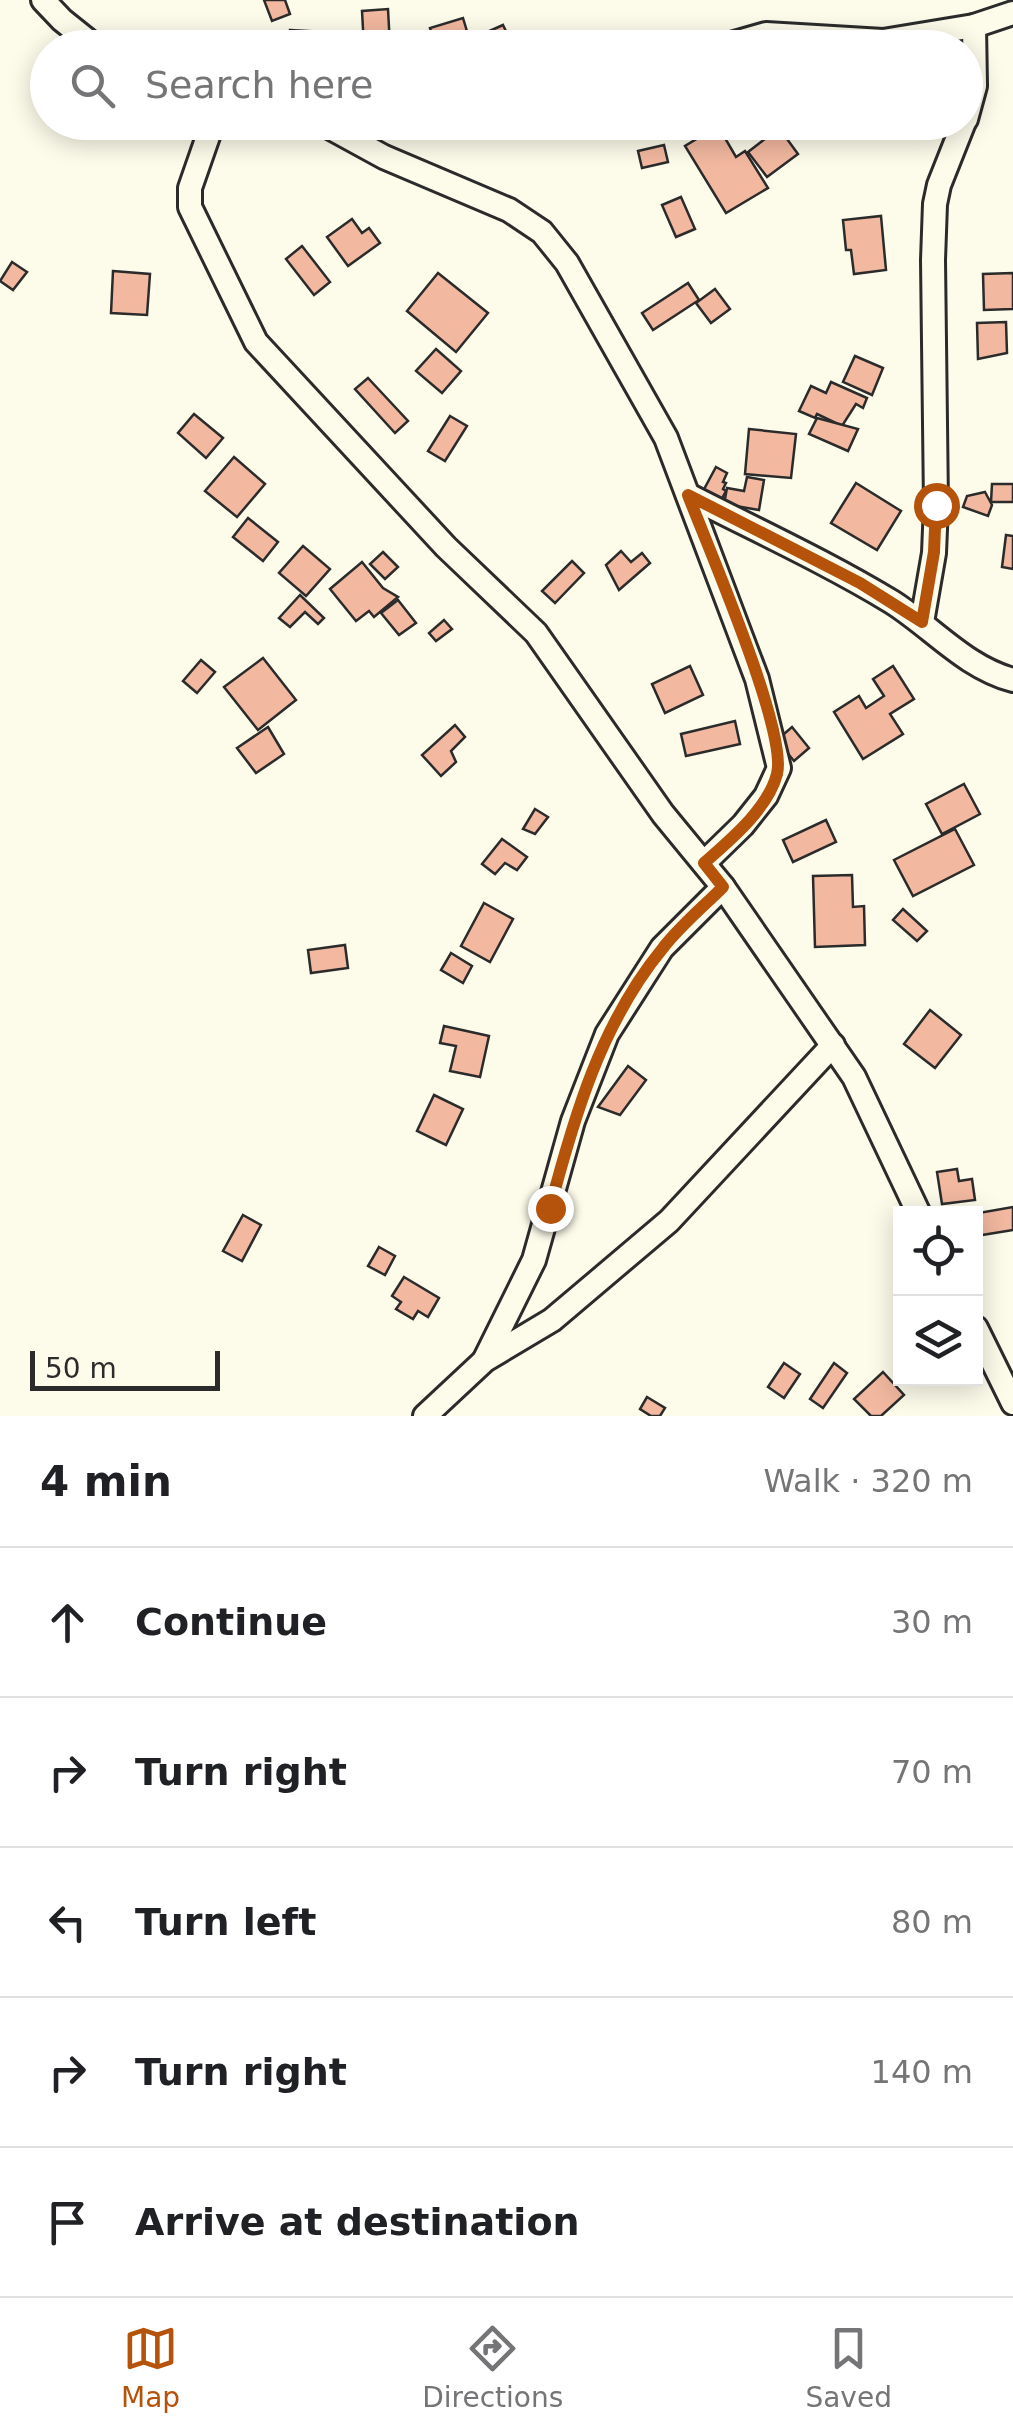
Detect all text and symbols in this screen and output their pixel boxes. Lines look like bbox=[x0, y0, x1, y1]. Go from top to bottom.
search box bbox=[30, 30, 983, 140]
icon: search bbox=[65, 58, 120, 113]
text: Search here bbox=[145, 63, 373, 107]
route start bbox=[914, 483, 960, 529]
route end bbox=[528, 1186, 574, 1232]
map controls bbox=[893, 1206, 983, 1386]
button: locate bbox=[893, 1206, 983, 1296]
button: layers bbox=[893, 1296, 983, 1386]
scale bar bbox=[30, 1346, 220, 1390]
text: 50 m bbox=[45, 1352, 117, 1385]
text: 4 min bbox=[40, 1457, 172, 1506]
text: Walk · 320 m bbox=[763, 1462, 973, 1500]
icon: ahead bbox=[40, 1595, 95, 1650]
text: Continue bbox=[135, 1600, 327, 1644]
text: 30 m bbox=[891, 1603, 973, 1641]
icon: right bbox=[40, 1745, 95, 1800]
text: Turn right bbox=[135, 1750, 347, 1794]
text: 70 m bbox=[891, 1753, 973, 1791]
icon: left bbox=[40, 1895, 95, 1950]
text: Turn left bbox=[135, 1900, 316, 1944]
text: 80 m bbox=[891, 1903, 973, 1941]
icon: right bbox=[40, 2045, 95, 2100]
text: Turn right bbox=[135, 2050, 347, 2094]
text: 140 m bbox=[871, 2053, 973, 2091]
icon: arrive bbox=[40, 2195, 95, 2250]
text: Arrive at destination bbox=[135, 2200, 580, 2244]
tab: Map bbox=[121, 2321, 180, 2414]
tab: Directions bbox=[422, 2321, 563, 2414]
tab: Saved bbox=[805, 2321, 892, 2414]

